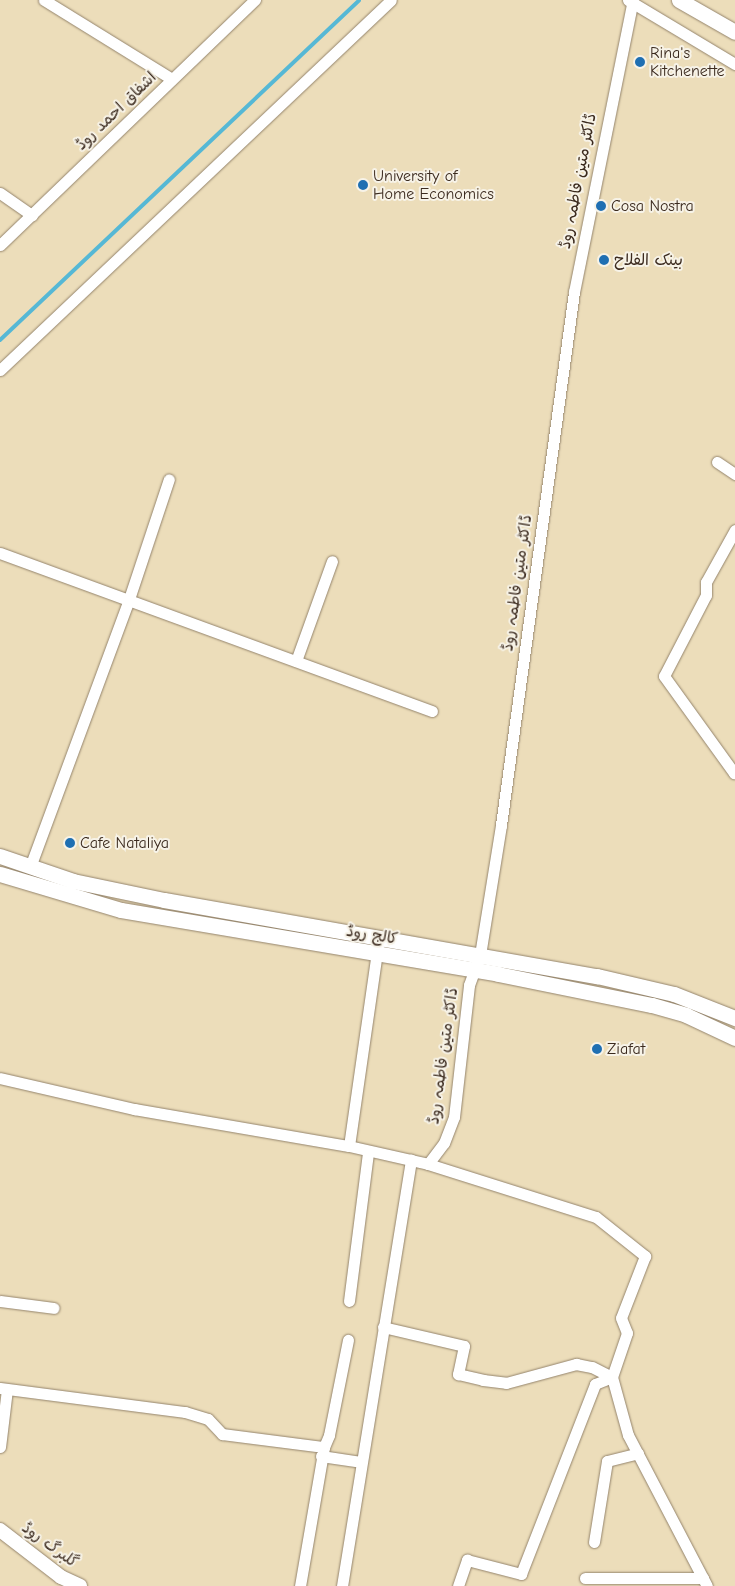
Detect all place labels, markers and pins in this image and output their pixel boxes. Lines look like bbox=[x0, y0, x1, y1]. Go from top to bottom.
place label: Rina's Kitchenette bbox=[650, 43, 725, 81]
marker: Rina's Kitchenette bbox=[634, 56, 646, 68]
place label: University of Home Economics bbox=[373, 166, 494, 204]
marker: University of Home Economics bbox=[357, 179, 369, 191]
place label: Cosa Nostra bbox=[611, 196, 694, 216]
marker: Cosa Nostra bbox=[595, 200, 607, 212]
place label: بینک الفلاح bbox=[614, 250, 683, 270]
marker: بینک الفلاح bbox=[598, 254, 610, 266]
place label: Cafe Nataliya bbox=[80, 833, 169, 853]
marker: Cafe Nataliya bbox=[64, 837, 76, 849]
place label: Ziafat bbox=[607, 1039, 645, 1059]
marker: Ziafat bbox=[591, 1043, 603, 1055]

